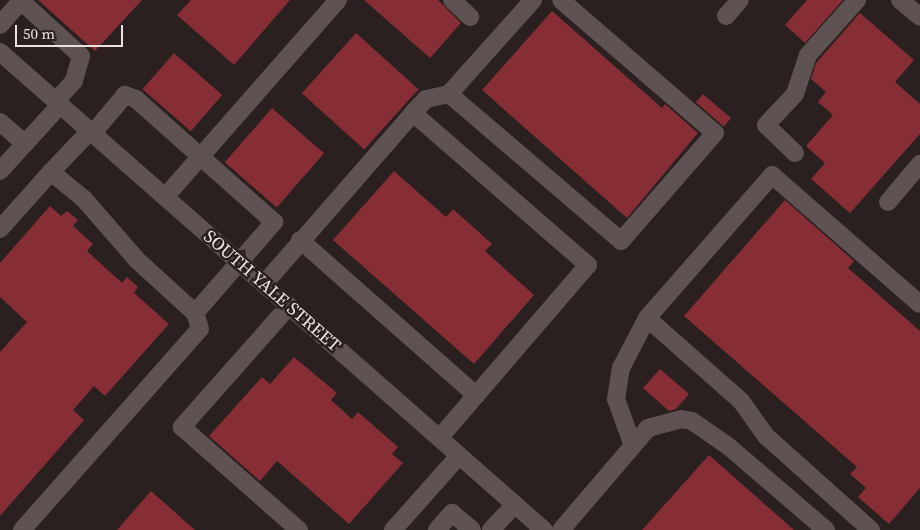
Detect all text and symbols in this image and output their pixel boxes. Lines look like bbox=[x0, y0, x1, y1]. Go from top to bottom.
scale bar bbox=[18, 15, 125, 47]
text: 50 m bbox=[23, 23, 55, 44]
street label: SOUTH YALE STREET bbox=[199, 225, 345, 357]

